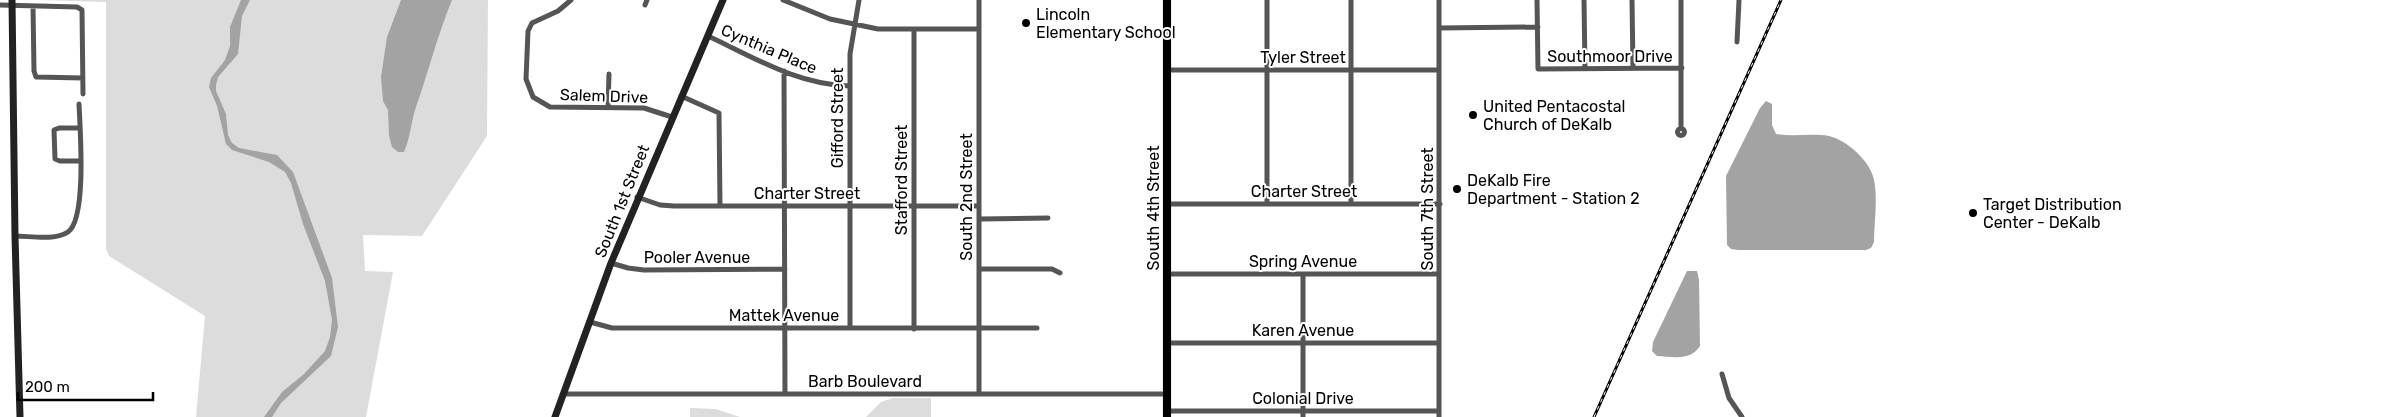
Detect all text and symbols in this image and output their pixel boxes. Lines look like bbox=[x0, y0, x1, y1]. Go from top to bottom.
place label: Lincoln Elementary School bbox=[1036, 5, 1176, 42]
marker: Lincoln Elementary School bbox=[1020, 17, 1032, 29]
street label: Cynthia Place bbox=[718, 20, 820, 78]
street label: Southmoor Drive bbox=[1547, 47, 1673, 66]
street label: Tyler Street bbox=[1260, 48, 1346, 67]
street label: Gifford Street bbox=[828, 68, 847, 168]
street label: Salem Drive bbox=[560, 85, 648, 107]
place label: United Pentacostal Church of DeKalb bbox=[1483, 97, 1625, 134]
marker: United Pentacostal Church of DeKalb bbox=[1467, 109, 1479, 121]
street label: Stafford Street bbox=[892, 125, 911, 235]
street label: South 2nd Street bbox=[957, 133, 976, 261]
street label: South 1st Street bbox=[591, 142, 653, 260]
street label: South 4th Street bbox=[1144, 146, 1163, 270]
street label: South 7th Street bbox=[1418, 147, 1437, 271]
place label: DeKalb Fire Department - Station 2 bbox=[1467, 171, 1640, 208]
street label: Charter Street bbox=[1251, 182, 1357, 201]
marker: DeKalb Fire Department - Station 2 bbox=[1451, 183, 1463, 195]
street label: Charter Street bbox=[754, 184, 860, 203]
place label: Target Distribution Center - DeKalb bbox=[1983, 195, 2122, 232]
marker: Target Distribution Center - DeKalb bbox=[1967, 207, 1979, 219]
street label: Pooler Avenue bbox=[644, 248, 750, 267]
street label: Spring Avenue bbox=[1249, 252, 1357, 271]
street label: Mattek Avenue bbox=[729, 306, 839, 325]
street label: Karen Avenue bbox=[1252, 321, 1354, 340]
scale bar bbox=[18, 370, 152, 402]
street label: Barb Boulevard bbox=[808, 372, 922, 391]
text: 200 m bbox=[25, 378, 70, 396]
street label: Colonial Drive bbox=[1252, 389, 1354, 408]

